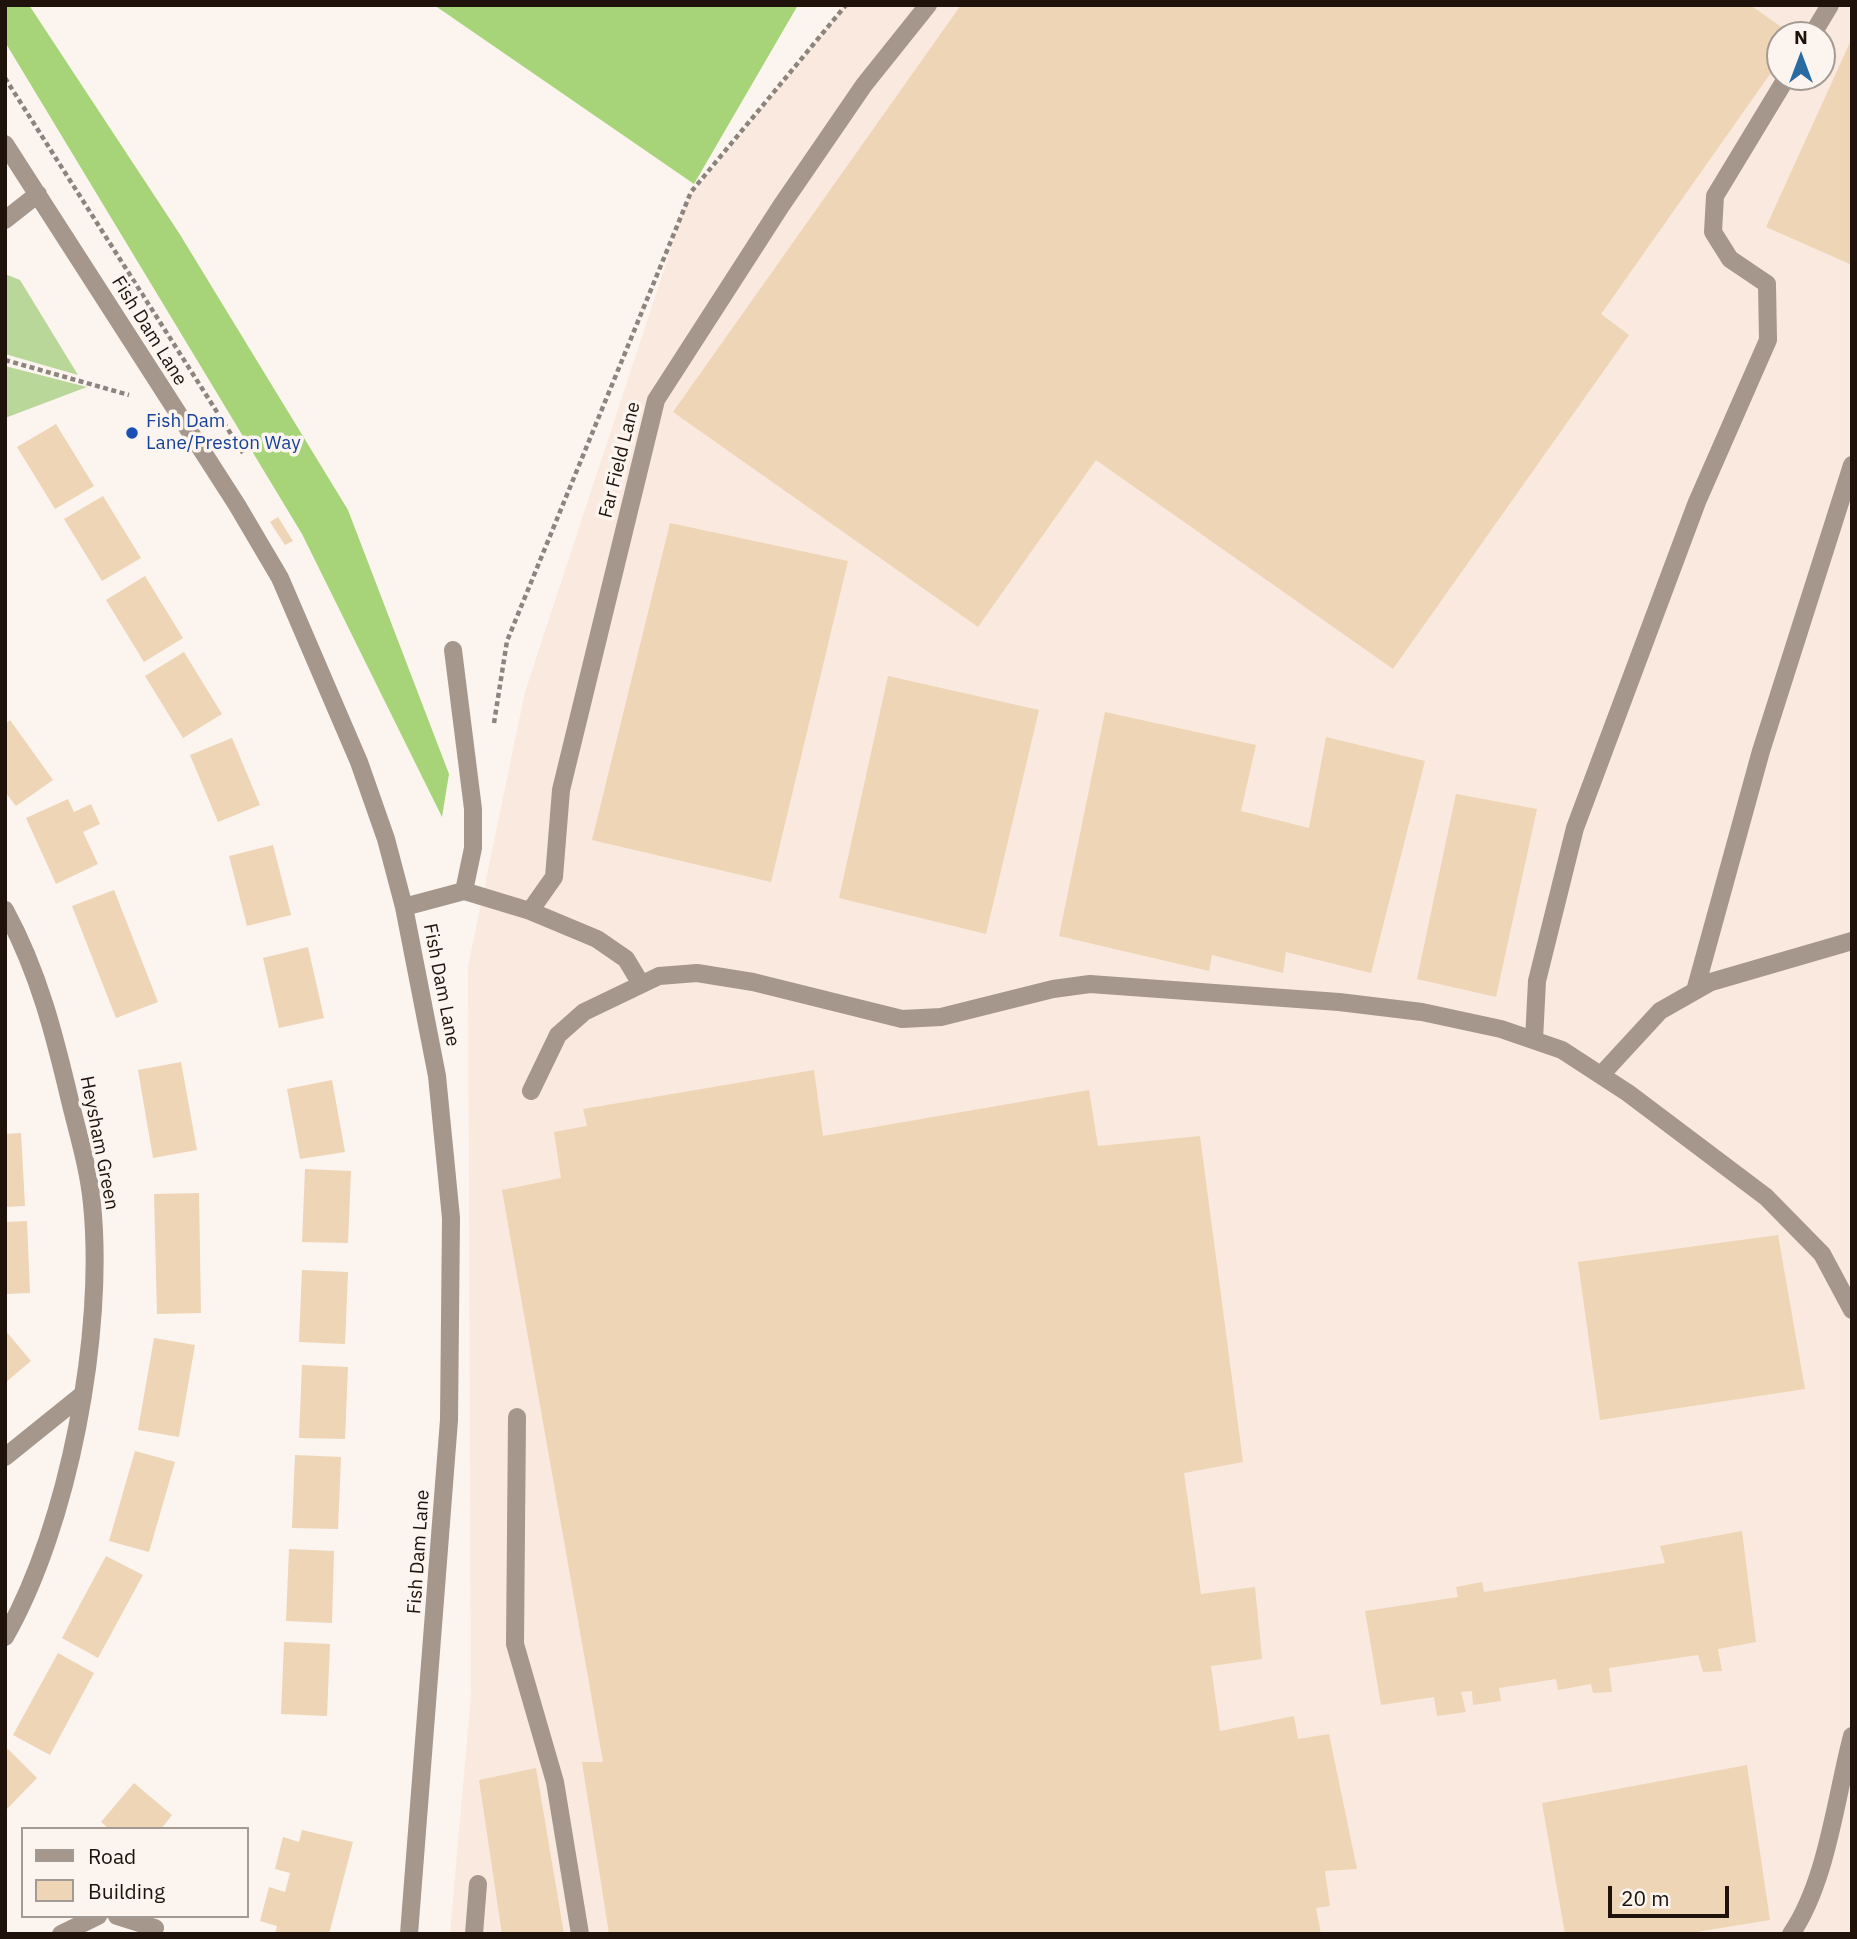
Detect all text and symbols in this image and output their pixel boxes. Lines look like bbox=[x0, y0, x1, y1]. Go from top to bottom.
north arrow bbox=[1766, 21, 1836, 91]
text: N bbox=[1794, 25, 1808, 49]
street label: Fish Dam Lane bbox=[106, 272, 192, 390]
street label: Far Field Lane bbox=[595, 400, 645, 520]
place label: Fish Dam Lane/Preston Way bbox=[146, 411, 301, 455]
marker: Fish Dam Lane/Preston Way bbox=[124, 425, 140, 441]
street label: Fish Dam Lane bbox=[418, 922, 464, 1048]
street label: Heysham Green bbox=[75, 1074, 123, 1212]
street label: Fish Dam Lane bbox=[403, 1489, 435, 1615]
legend bbox=[21, 1827, 248, 1918]
text: Road bbox=[88, 1842, 136, 1870]
scale bar bbox=[1612, 1872, 1733, 1916]
text: Building bbox=[88, 1877, 165, 1905]
text: 20 m bbox=[1621, 1884, 1670, 1912]

